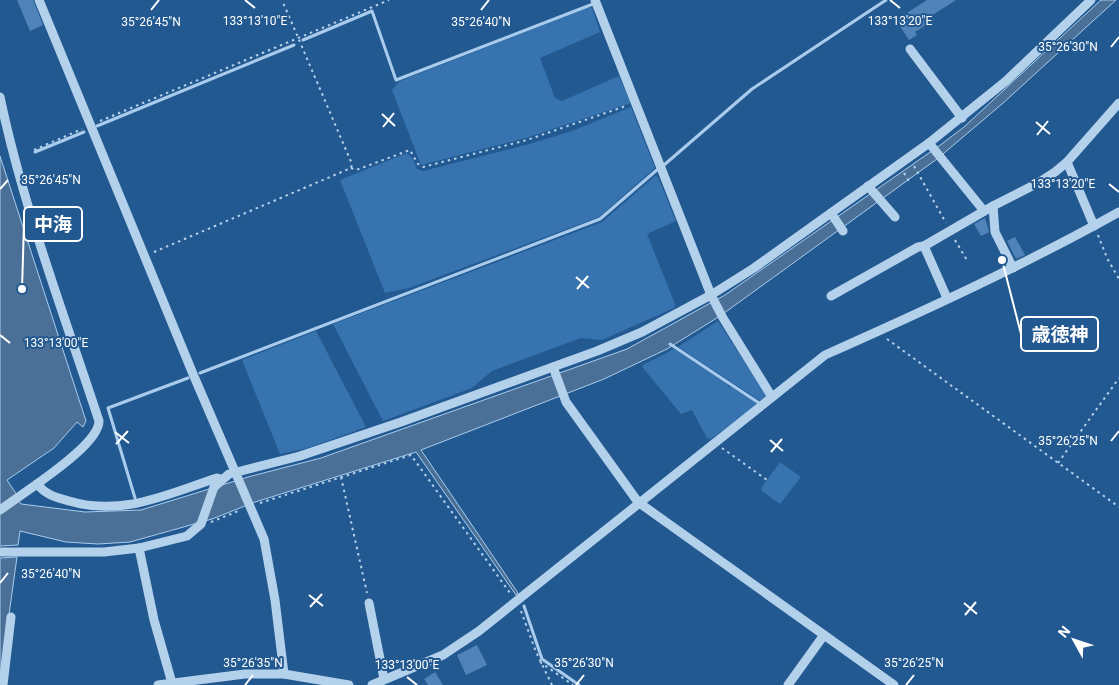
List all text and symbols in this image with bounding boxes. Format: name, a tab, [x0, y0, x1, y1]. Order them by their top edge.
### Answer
text: 133°13'10"E	[223, 14, 287, 28]
text: 133°13'20"E	[868, 14, 932, 28]
text: 35°26'45"N	[121, 15, 181, 29]
text: 35°26'40"N	[451, 15, 511, 29]
text: 35°26'30"N	[1038, 40, 1098, 54]
text: 35°26'45"N	[21, 173, 81, 187]
text: 133°13'20"E	[1031, 177, 1095, 191]
callout: 中海	[24, 207, 82, 241]
text: 中海	[34, 213, 72, 236]
callout: 歳徳神	[1021, 317, 1098, 351]
text: 歳徳神	[1031, 323, 1089, 346]
text: 133°13'00"E	[24, 336, 88, 350]
text: 35°26'25"N	[1038, 434, 1098, 448]
text: 35°26'40"N	[21, 567, 81, 581]
north arrow	[1049, 615, 1099, 665]
text: N	[1055, 623, 1073, 641]
text: 35°26'35"N	[223, 656, 283, 670]
text: 35°26'30"N	[554, 656, 614, 670]
text: 35°26'25"N	[884, 656, 944, 670]
text: 133°13'00"E	[375, 658, 439, 672]

